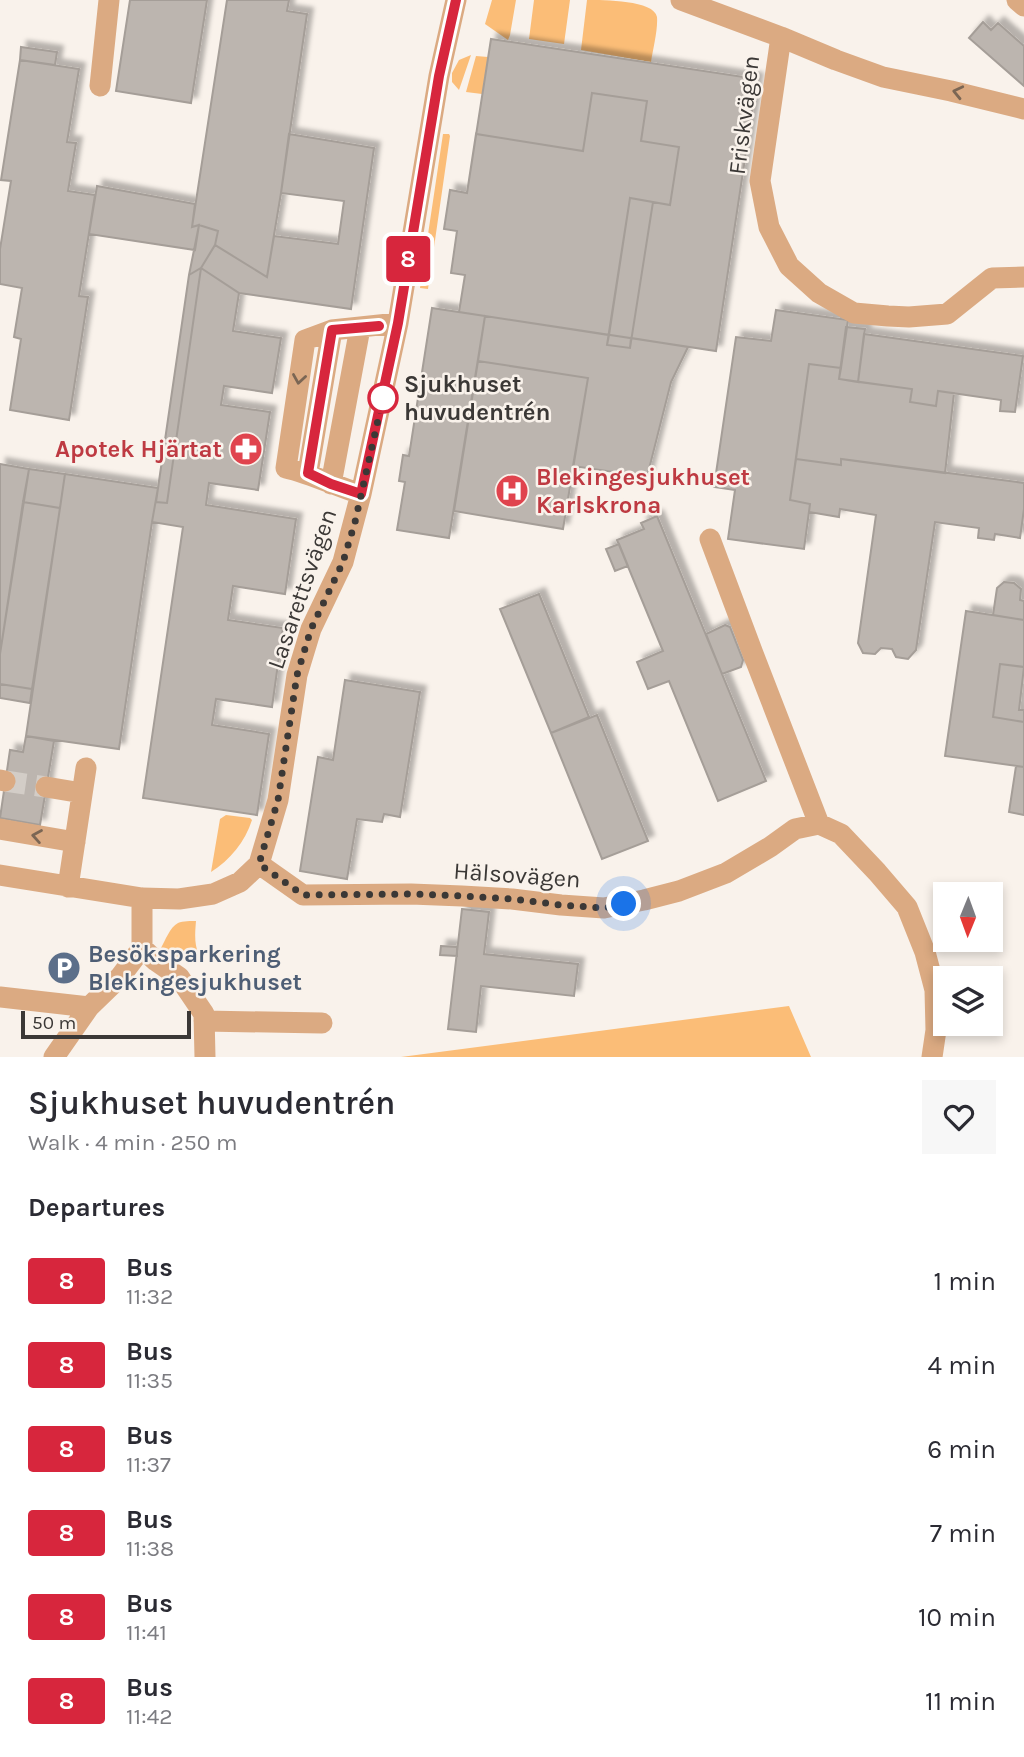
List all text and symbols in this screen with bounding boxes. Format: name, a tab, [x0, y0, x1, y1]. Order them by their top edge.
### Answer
street label: Friskvägen	[723, 54, 765, 176]
one-way arrow	[952, 86, 964, 101]
line badge: 8	[385, 236, 431, 282]
text: 8	[400, 245, 416, 273]
place label: Sjukhuset huvudentrén	[404, 370, 550, 426]
one-way arrow	[292, 373, 307, 385]
marker: Sjukhuset huvudentrén	[368, 383, 398, 413]
pharmacy icon: Apotek Hjärtat	[227, 430, 265, 468]
place label: Apotek Hjärtat	[55, 435, 222, 463]
place label: Blekingesjukhuset Karlskrona	[536, 463, 750, 519]
hospital icon: Blekingesjukhuset Karlskrona	[493, 472, 531, 510]
street label: Lasarettsvägen	[261, 505, 343, 673]
one-way arrow	[31, 829, 43, 844]
street label: Hälsovägen	[453, 857, 581, 893]
north arrow	[933, 882, 1003, 952]
map controls	[933, 882, 1003, 1036]
your location	[606, 886, 641, 921]
place label: Besöksparkering Blekingesjukhuset	[88, 940, 302, 996]
parking icon: Besöksparkering Blekingesjukhuset	[45, 949, 83, 987]
button: layers	[933, 966, 1003, 1036]
scale bar	[21, 1008, 191, 1040]
text: 50 m	[32, 1012, 76, 1034]
button: heart	[922, 1080, 996, 1154]
text: Sjukhuset huvudentrén	[28, 1084, 395, 1122]
text: Walk · 4 min · 250 m	[28, 1129, 237, 1156]
text: Departures	[28, 1192, 165, 1223]
text: Bus	[126, 1252, 173, 1283]
text: 1 min	[933, 1266, 996, 1297]
text: 8	[59, 1267, 74, 1295]
text: 11:32	[126, 1283, 173, 1310]
text: Bus	[126, 1336, 173, 1367]
text: 4 min	[928, 1350, 996, 1381]
text: 8	[59, 1351, 74, 1379]
text: 11:35	[126, 1367, 173, 1394]
text: Bus	[126, 1420, 173, 1451]
text: 6 min	[927, 1434, 996, 1465]
text: 8	[59, 1435, 74, 1463]
text: 11:37	[126, 1451, 171, 1478]
text: Bus	[126, 1504, 173, 1535]
text: 7 min	[930, 1518, 996, 1549]
text: 8	[59, 1519, 74, 1547]
text: 11:38	[126, 1535, 174, 1562]
text: Bus	[126, 1588, 173, 1619]
text: 10 min	[918, 1602, 996, 1633]
text: 8	[59, 1603, 74, 1631]
text: 11:41	[126, 1619, 167, 1646]
text: Bus	[126, 1672, 173, 1703]
text: 11 min	[925, 1686, 996, 1717]
text: 8	[59, 1687, 74, 1715]
text: 11:42	[126, 1703, 173, 1730]

